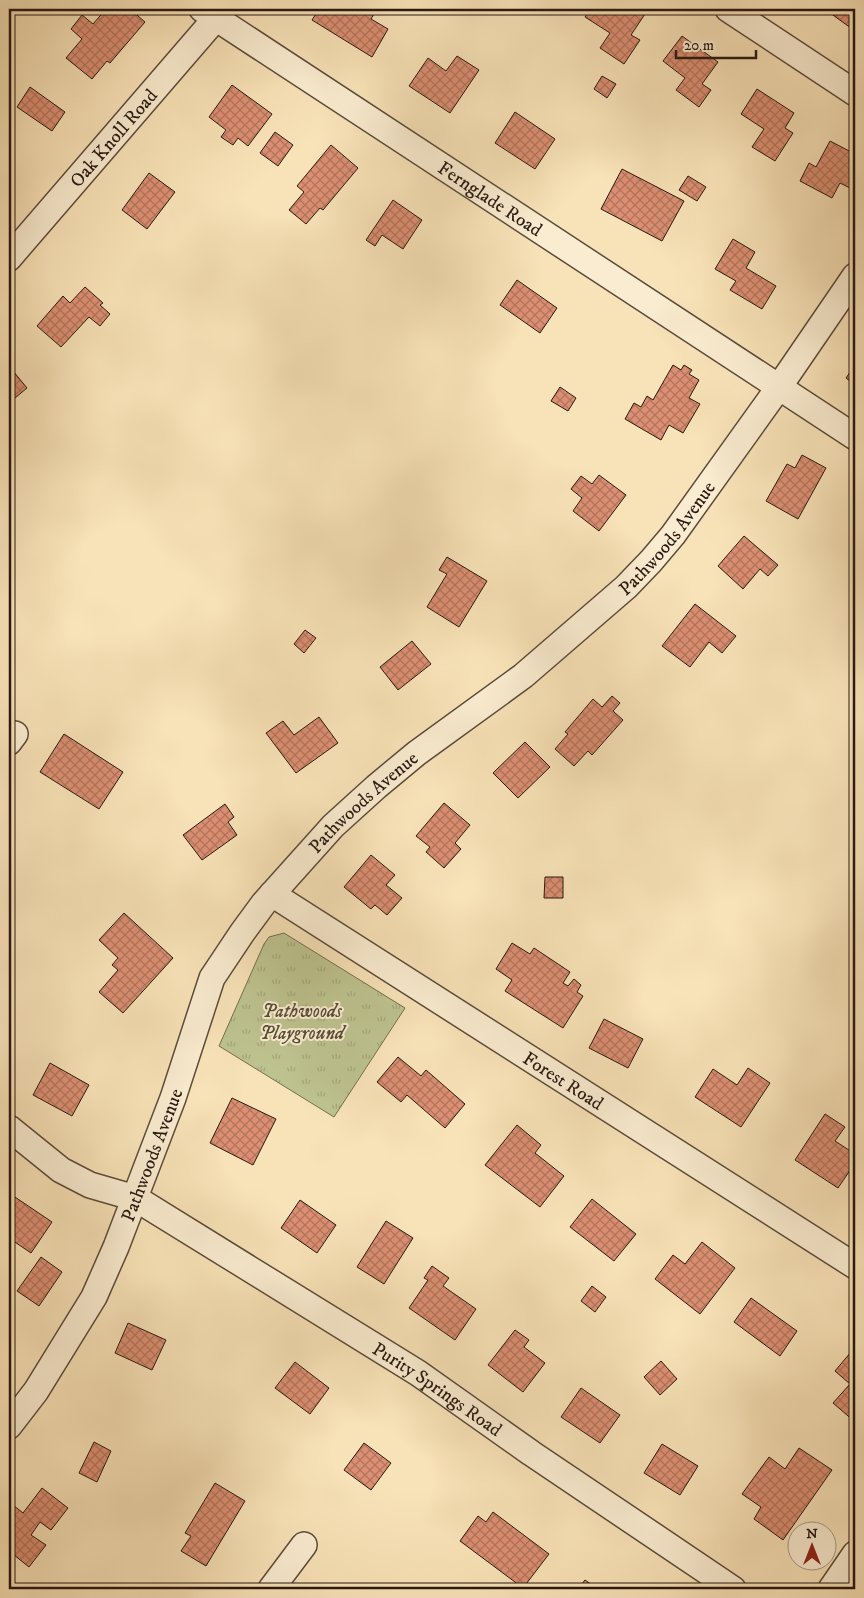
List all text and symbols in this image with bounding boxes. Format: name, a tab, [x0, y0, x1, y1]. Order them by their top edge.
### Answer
scale bar	[676, 28, 756, 60]
text: 20 m	[684, 36, 714, 55]
street label: Oak Knoll Road	[65, 84, 163, 192]
street label: Fernglade Road	[433, 157, 547, 242]
street label: Pathwoods Avenue	[615, 477, 721, 601]
street label: Pathwoods Avenue	[304, 747, 423, 858]
park label: Pathwoods Playground	[260, 1000, 347, 1045]
street label: Forest Road	[518, 1047, 608, 1116]
street label: Pathwoods Avenue	[117, 1086, 188, 1225]
street label: Purity Springs Road	[368, 1338, 506, 1442]
north arrow	[786, 1520, 836, 1570]
text: N	[806, 1525, 818, 1543]

